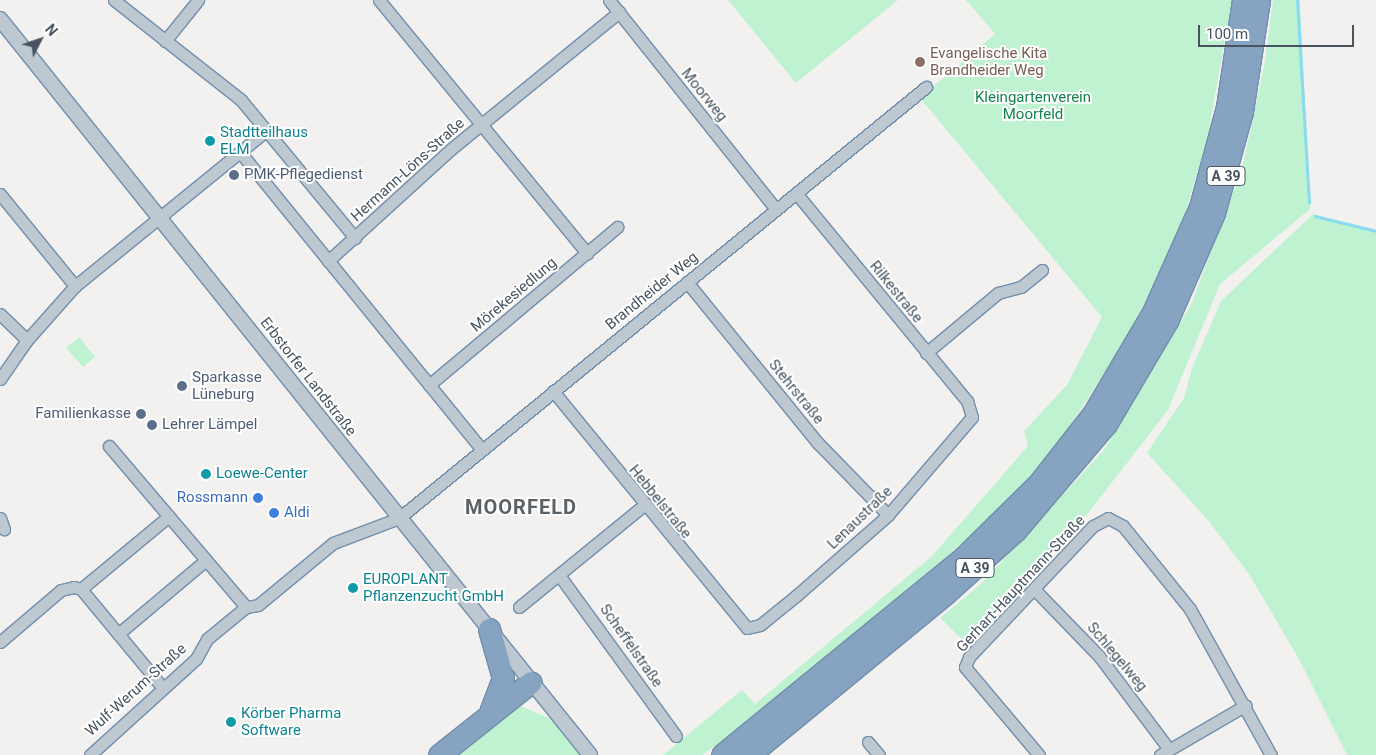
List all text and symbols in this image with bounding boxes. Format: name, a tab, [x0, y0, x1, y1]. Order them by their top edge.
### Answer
north arrow	[15, 15, 65, 65]
scale bar	[1201, 15, 1357, 47]
text: N	[42, 21, 61, 39]
text: 100 m	[1206, 25, 1248, 43]
place label: Evangelische Kita Brandheider Weg	[930, 44, 1047, 79]
marker: Evangelische Kita Brandheider Weg	[914, 56, 926, 68]
street label: Moorweg	[677, 65, 731, 125]
park label: Kleingartenverein Moorfeld	[975, 88, 1091, 123]
street label: Hermann-Löns-Straße	[348, 114, 468, 226]
place label: Stadtteilhaus ELM	[220, 123, 308, 158]
marker: Stadtteilhaus ELM	[204, 135, 216, 147]
road number: A 39	[1206, 165, 1246, 188]
place label: PMK-Pflegedienst	[244, 166, 363, 184]
marker: PMK-Pflegedienst	[228, 169, 240, 181]
street label: Brandheider Weg	[602, 248, 702, 334]
street label: Mörekesiedlung	[467, 254, 561, 336]
street label: Rilkestraße	[866, 257, 926, 327]
street label: Erbstorfer Landstraße	[256, 314, 360, 440]
street label: Stehrstraße	[765, 356, 827, 428]
place label: Sparkasse Lüneburg	[192, 368, 262, 403]
marker: Sparkasse Lüneburg	[176, 380, 188, 392]
place label: Familienkasse	[35, 405, 131, 423]
marker: Familienkasse	[135, 408, 147, 420]
place label: Lehrer Lämpel	[162, 416, 257, 434]
marker: Lehrer Lämpel	[146, 419, 158, 431]
street label: Hebbelstraße	[625, 462, 695, 542]
place label: Loewe-Center	[216, 465, 308, 483]
marker: Loewe-Center	[200, 468, 212, 480]
street label: Lenaustraße	[824, 483, 896, 553]
place label: Rossmann	[177, 489, 248, 507]
marker: Rossmann	[252, 492, 264, 504]
district label: MOORFELD	[464, 495, 578, 519]
place label: Aldi	[284, 504, 310, 522]
marker: Aldi	[268, 507, 280, 519]
street label: Gerhart-Hauptmann-Straße	[953, 512, 1089, 656]
road number: A 39	[955, 556, 995, 580]
place label: EUROPLANT Pflanzenzucht GmbH	[363, 570, 504, 605]
marker: EUROPLANT Pflanzenzucht GmbH	[347, 582, 359, 594]
street label: Scheffelstraße	[596, 601, 666, 691]
street label: Schlegelweg	[1083, 619, 1151, 695]
street label: Wulf-Werum-Straße	[82, 640, 190, 740]
place label: Körber Pharma Software	[241, 704, 341, 739]
marker: Körber Pharma Software	[225, 716, 237, 728]

